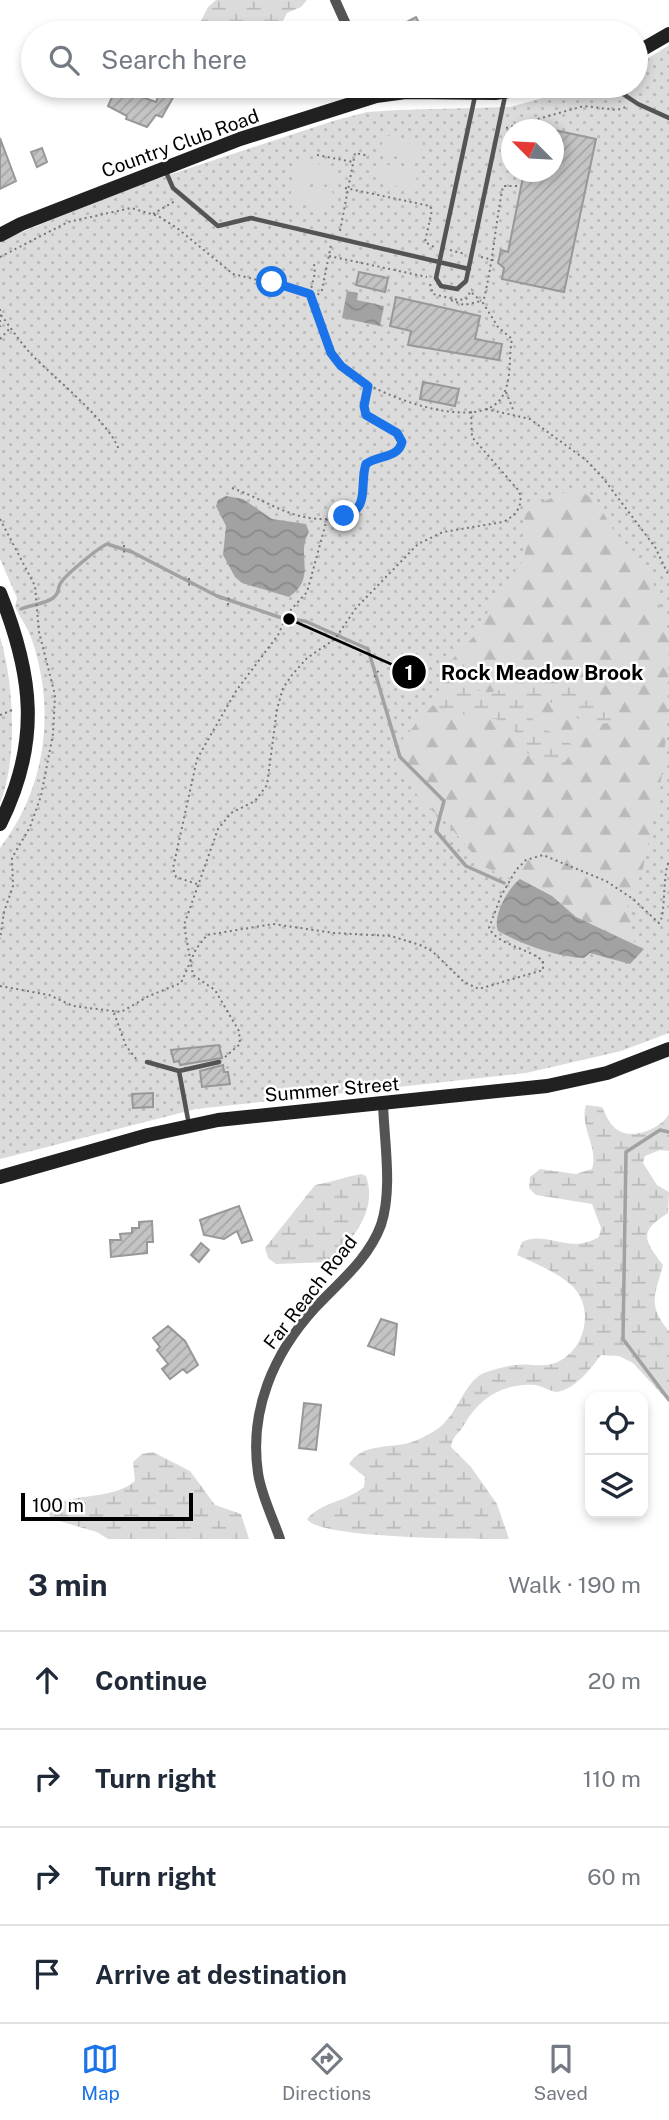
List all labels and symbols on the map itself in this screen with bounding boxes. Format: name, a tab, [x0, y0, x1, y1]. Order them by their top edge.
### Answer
street label: Country Club Road	[98, 104, 262, 182]
north arrow	[501, 119, 564, 182]
route start	[256, 266, 287, 297]
route end	[328, 500, 359, 531]
callout: Rock Meadow Brook	[391, 651, 657, 693]
text: 1	[405, 660, 414, 685]
text: Rock Meadow Brook	[441, 660, 643, 685]
street label: Summer Street	[264, 1072, 400, 1106]
street label: Far Reach Road	[259, 1231, 361, 1353]
scale bar	[21, 1490, 192, 1522]

